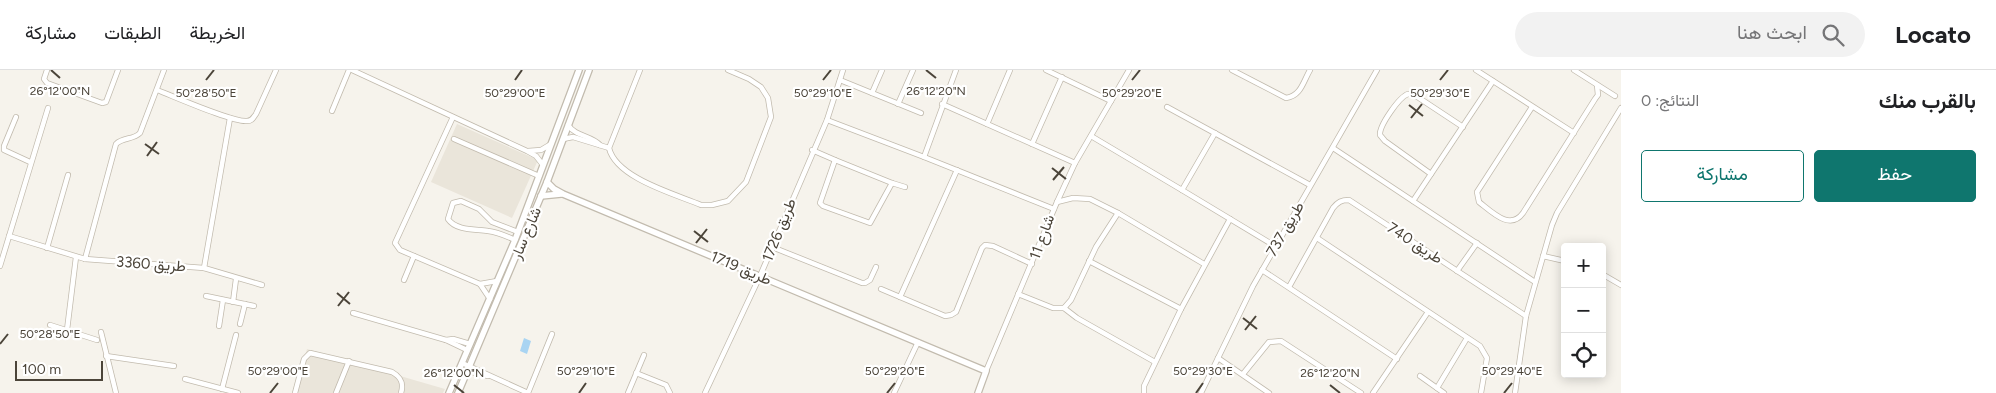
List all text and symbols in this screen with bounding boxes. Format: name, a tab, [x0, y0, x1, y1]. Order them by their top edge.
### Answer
search box	[1515, 12, 1865, 57]
text: Locato	[1895, 20, 1971, 49]
text: ابحث هنا	[1737, 21, 1807, 44]
icon: search	[1819, 21, 1847, 49]
text: مشاركة	[25, 22, 76, 44]
text: الطبقات	[104, 22, 161, 44]
text: الخريطة	[189, 22, 245, 44]
text: 26°12'00"N	[30, 84, 90, 98]
text: 26°12'20"N	[906, 84, 966, 98]
text: 50°28'50"E	[175, 86, 237, 100]
text: 50°29'00"E	[484, 86, 546, 100]
text: 50°29'10"E	[794, 86, 852, 100]
text: 50°29'20"E	[1102, 86, 1162, 100]
text: 50°29'30"E	[1410, 86, 1470, 100]
text: بالقرب منك	[1879, 88, 1976, 113]
text: النتائج: 0	[1641, 91, 1699, 110]
button: مشاركة	[1641, 150, 1804, 202]
button: حفظ	[1814, 150, 1976, 202]
street label: طريق 1726	[758, 196, 801, 265]
street label: طريق 737	[1262, 198, 1309, 260]
street label: شارع سار	[507, 204, 547, 263]
street label: شارع 11	[1026, 212, 1060, 262]
street label: طريق 740	[1383, 218, 1446, 269]
map controls	[1561, 243, 1606, 378]
button: +	[1561, 243, 1606, 288]
street label: طريق 1719	[707, 247, 774, 290]
street label: طريق 3360	[115, 253, 187, 276]
button: −	[1561, 288, 1606, 333]
text: 50°28'50"E	[19, 327, 81, 341]
button: locate	[1561, 333, 1606, 378]
scale bar	[15, 358, 102, 381]
text: 100 m	[22, 361, 61, 378]
text: 50°29'00"E	[247, 364, 309, 378]
text: 50°29'10"E	[557, 364, 615, 378]
text: 50°29'20"E	[865, 364, 925, 378]
text: 50°29'30"E	[1173, 364, 1233, 378]
text: 50°29'40"E	[1481, 364, 1543, 378]
text: 26°12'00"N	[424, 366, 484, 380]
text: 26°12'20"N	[1300, 366, 1360, 380]

